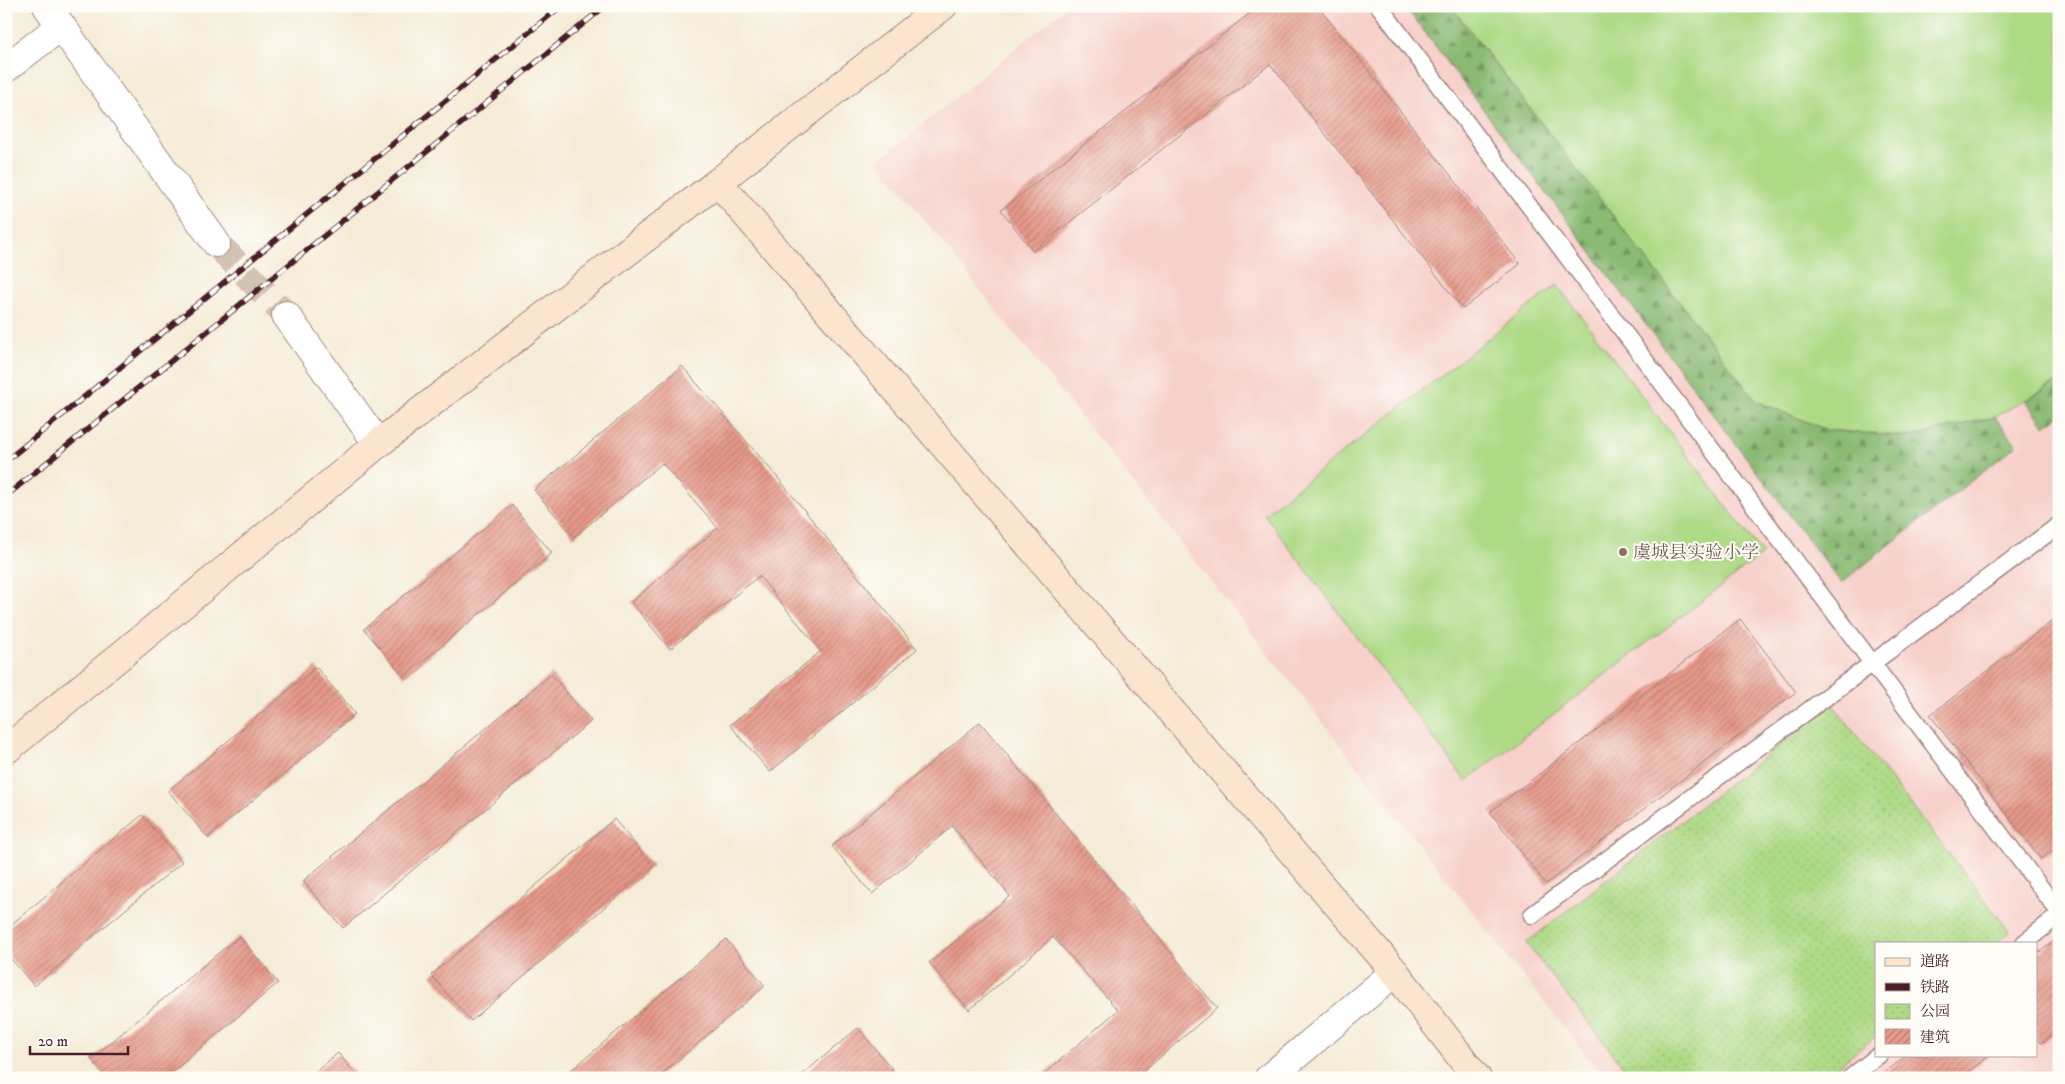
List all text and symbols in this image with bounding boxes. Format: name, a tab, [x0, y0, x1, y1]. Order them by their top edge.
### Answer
place label: 虞城县实验小学	[1633, 542, 1759, 564]
marker: 虞城县实验小学	[1617, 546, 1629, 558]
legend	[1875, 942, 2038, 1056]
text: 道路	[1920, 952, 1950, 971]
text: 铁路	[1920, 978, 1950, 997]
text: 公园	[1920, 1002, 1950, 1021]
scale bar	[30, 1024, 128, 1056]
text: 建筑	[1920, 1028, 1950, 1047]
text: 20 m	[38, 1032, 68, 1051]

